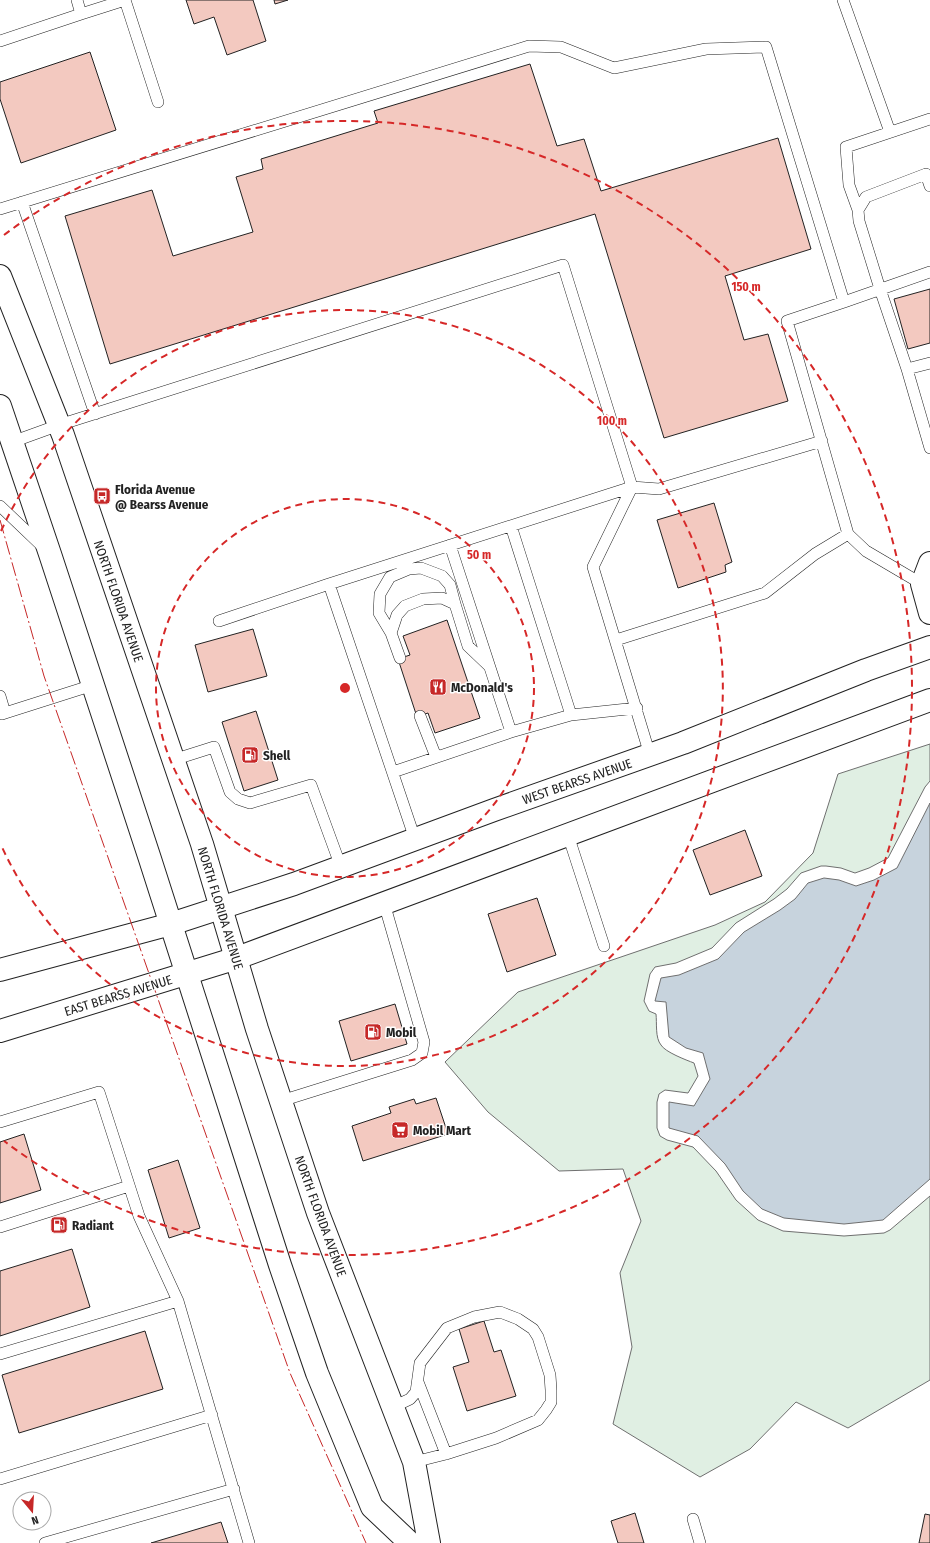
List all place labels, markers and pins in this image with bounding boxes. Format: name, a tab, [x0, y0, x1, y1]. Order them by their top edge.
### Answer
place label: Florida Avenue @ Bearss Avenue	[115, 482, 209, 512]
bus stop icon: Florida Avenue @ Bearss Avenue	[92, 486, 112, 506]
restaurant icon: McDonald's	[428, 677, 448, 697]
place label: McDonald's	[451, 680, 513, 695]
centre of rings	[338, 681, 352, 695]
fuel station icon: Shell	[240, 745, 260, 765]
place label: Shell	[263, 748, 291, 763]
fuel station icon: Mobil	[363, 1022, 383, 1042]
place label: Mobil	[386, 1025, 417, 1040]
supermarket icon: Mobil Mart	[390, 1120, 410, 1140]
place label: Mobil Mart	[413, 1123, 472, 1138]
fuel station icon: Radiant	[49, 1215, 69, 1235]
place label: Radiant	[72, 1218, 114, 1233]

